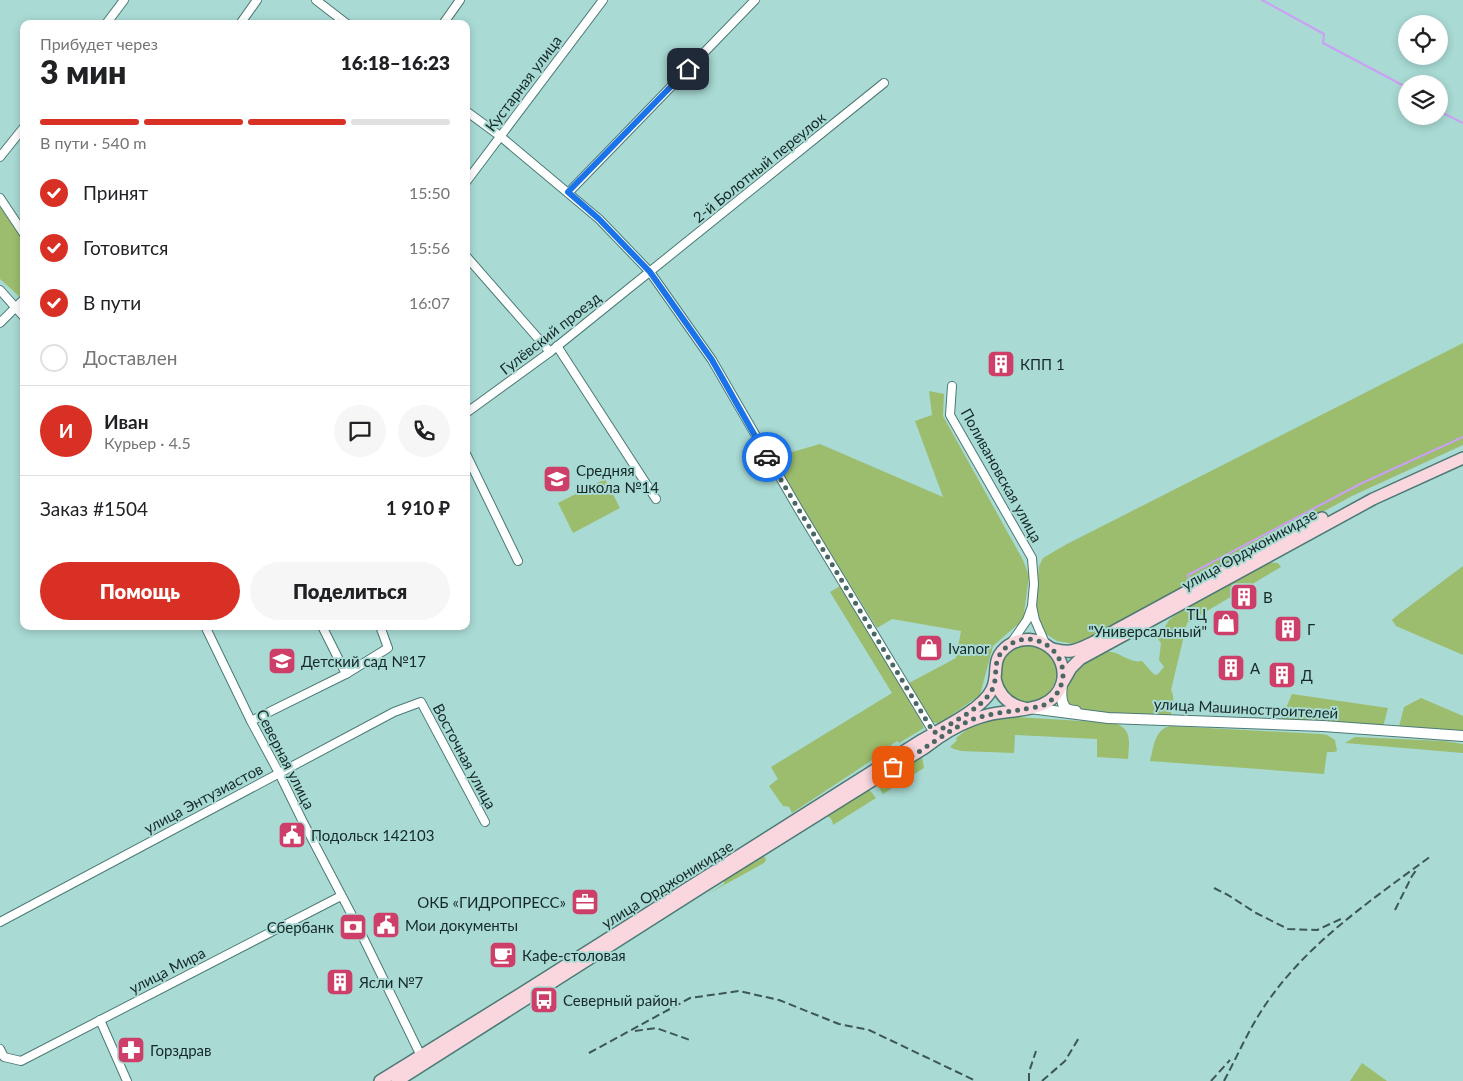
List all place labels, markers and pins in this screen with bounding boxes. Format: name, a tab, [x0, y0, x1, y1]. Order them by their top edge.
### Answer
pin	[667, 48, 709, 90]
building icon: КПП 1	[986, 349, 1016, 379]
place label: КПП 1	[1020, 355, 1065, 373]
place label: Средняя школа №14	[576, 461, 659, 496]
school or university icon: Средняя школа №14	[542, 464, 572, 494]
building icon: В	[1229, 582, 1259, 612]
place label: В	[1263, 588, 1273, 606]
place label: ТЦ "Универсальный"	[1088, 605, 1207, 640]
shop icon: ТЦ "Универсальный"	[1211, 608, 1241, 638]
building icon: Г	[1273, 614, 1303, 644]
place label: Г	[1307, 620, 1315, 638]
shop icon: Ivanor	[914, 633, 944, 663]
place label: Ivanor	[948, 639, 990, 657]
school or university icon: Детский сад №17	[267, 646, 297, 676]
place label: Детский сад №17	[301, 652, 426, 670]
building icon: А	[1216, 653, 1246, 683]
place label: А	[1250, 659, 1261, 677]
building icon: Д	[1267, 660, 1297, 690]
place label: Д	[1301, 666, 1313, 684]
pin	[872, 746, 914, 788]
public building icon: Подольск 142103	[277, 820, 307, 850]
place label: Подольск 142103	[311, 826, 434, 844]
office icon: ОКБ «ГИДРОПРЕСС»	[570, 887, 600, 917]
place label: ОКБ «ГИДРОПРЕСС»	[417, 893, 566, 911]
public building icon: Мои документы	[371, 910, 401, 940]
bank icon: Сбербанк	[338, 912, 368, 942]
place label: Мои документы	[405, 916, 518, 934]
place label: Сбербанк	[267, 918, 334, 936]
cafe icon: Кафе-столовая	[488, 940, 518, 970]
place label: Кафе-столовая	[522, 946, 626, 964]
building icon: Ясли №7	[325, 967, 355, 997]
place label: Ясли №7	[358, 973, 424, 991]
bus stop icon: Северный район	[529, 985, 559, 1015]
place label: Северный район	[563, 991, 678, 1009]
pharmacy icon: Горздрав	[116, 1035, 146, 1065]
place label: Горздрав	[150, 1041, 212, 1059]

